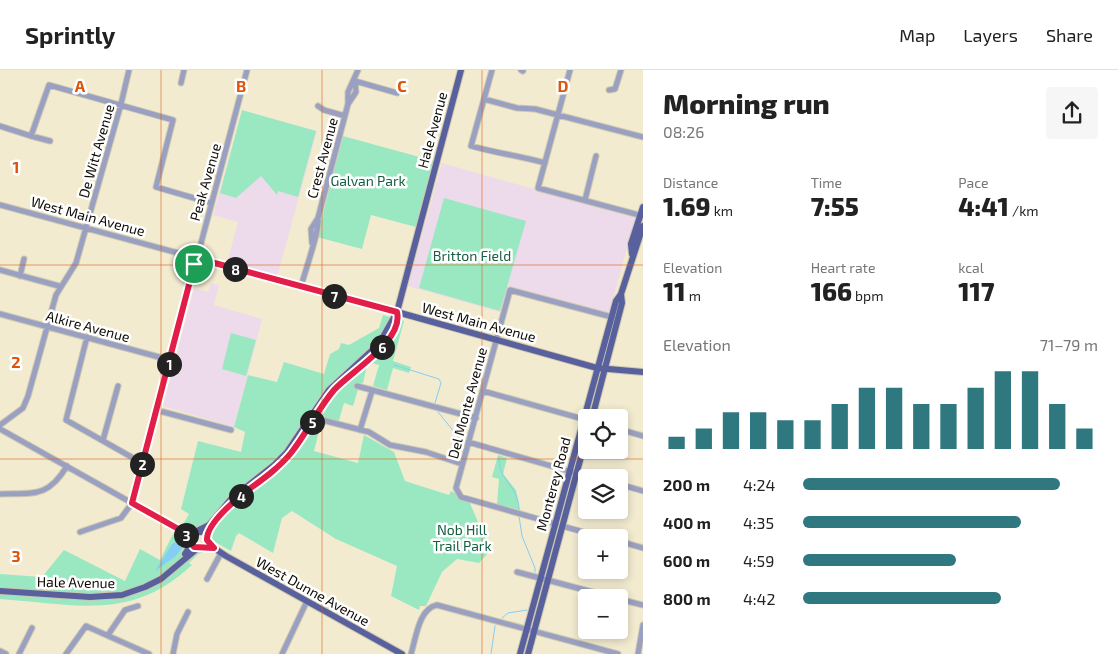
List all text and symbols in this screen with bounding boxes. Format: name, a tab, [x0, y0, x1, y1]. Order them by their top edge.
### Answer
text: Sprintly	[25, 20, 115, 49]
text: Map	[899, 24, 935, 46]
text: Layers	[963, 24, 1018, 46]
text: Share	[1046, 24, 1093, 46]
text: A	[75, 76, 86, 95]
text: B	[236, 76, 246, 95]
text: C	[397, 76, 407, 95]
text: D	[558, 76, 569, 95]
text: Morning run	[663, 86, 830, 120]
button: share	[1046, 87, 1098, 139]
street label: Hale Avenue	[414, 90, 450, 170]
street label: De Witt Avenue	[74, 102, 118, 200]
street label: Crest Avenue	[303, 116, 341, 200]
text: 08:26	[663, 122, 704, 141]
street label: Peak Avenue	[186, 141, 224, 223]
text: 1	[13, 157, 19, 176]
park label: Galvan Park	[330, 172, 406, 189]
text: Distance	[663, 174, 718, 191]
text: Time	[811, 174, 842, 191]
text: Pace	[958, 174, 988, 191]
text: 1.69	[663, 191, 711, 221]
text: 7:55	[811, 191, 859, 221]
text: 4:41	[958, 191, 1009, 221]
street label: West Main Avenue	[29, 193, 147, 239]
text: km	[711, 202, 733, 219]
text: /km	[1009, 202, 1039, 219]
pin	[173, 243, 215, 285]
park label: Britton Field	[433, 247, 511, 264]
icon: arrive	[180, 250, 208, 278]
pin: 8	[222, 256, 248, 282]
text: Elevation	[663, 259, 722, 276]
text: Heart rate	[811, 259, 875, 276]
text: kcal	[958, 259, 984, 276]
text: 8	[231, 261, 240, 278]
text: 11	[663, 276, 686, 306]
text: 166	[811, 276, 852, 306]
text: 117	[958, 276, 994, 306]
pin: 7	[322, 284, 346, 308]
text: m	[686, 287, 701, 304]
text: bpm	[852, 287, 883, 304]
text: 7	[331, 288, 338, 305]
street label: West Main Avenue	[420, 299, 538, 345]
street label: Alkire Avenue	[44, 307, 132, 345]
pin: 6	[370, 334, 394, 360]
text: Elevation	[663, 335, 731, 354]
text: 71–79 m	[1040, 335, 1098, 354]
text: 6	[378, 339, 387, 356]
street label: Del Monte Avenue	[444, 345, 490, 461]
text: 2	[11, 352, 21, 371]
pin: 1	[156, 352, 182, 376]
text: 1	[166, 356, 173, 373]
map controls	[578, 409, 628, 639]
button: locate	[578, 409, 628, 459]
pin: 5	[300, 410, 324, 434]
text: 5	[309, 414, 316, 431]
street label: Monterey Road	[532, 435, 574, 533]
pin: 2	[130, 452, 154, 476]
text: 2	[138, 456, 147, 473]
button: layers	[578, 469, 628, 519]
text: 200 m	[663, 475, 710, 494]
text: 4:24	[743, 475, 775, 494]
pin: 4	[228, 484, 254, 508]
text: 4	[237, 488, 246, 505]
text: 400 m	[663, 513, 711, 532]
text: 4:35	[743, 513, 774, 532]
park label: Nob Hill Trail Park	[432, 521, 492, 554]
pin: 3	[174, 522, 198, 548]
text: 3	[183, 527, 190, 544]
button: +	[578, 529, 628, 579]
text: 3	[11, 546, 21, 565]
text: 600 m	[663, 551, 710, 570]
text: 4:59	[743, 551, 774, 570]
street label: West Dunne Avenue	[253, 553, 373, 629]
street label: Hale Avenue	[37, 573, 115, 591]
button: −	[578, 589, 628, 639]
text: 800 m	[663, 589, 711, 608]
text: 4:42	[743, 589, 775, 608]

